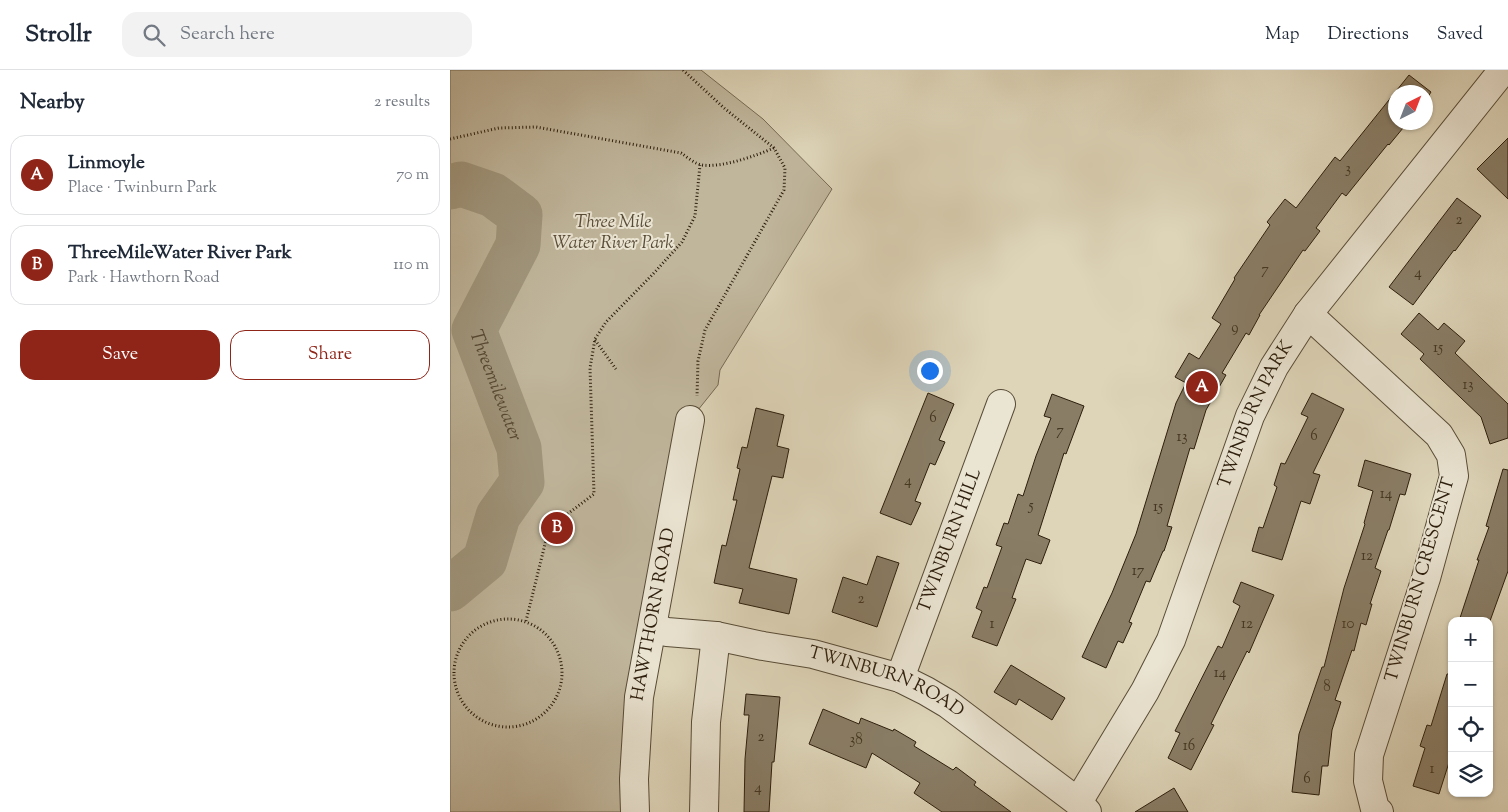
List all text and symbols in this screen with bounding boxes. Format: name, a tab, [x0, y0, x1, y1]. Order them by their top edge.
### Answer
search box	[122, 12, 472, 57]
text: Strollr	[25, 18, 92, 52]
icon: search	[140, 21, 168, 49]
text: Search here	[180, 21, 275, 48]
text: Map	[1265, 22, 1300, 48]
text: Directions	[1328, 22, 1409, 48]
text: Saved	[1437, 22, 1483, 48]
north arrow	[1388, 85, 1433, 130]
text: Nearby	[20, 88, 85, 118]
text: 2 results	[374, 91, 430, 114]
text: Linmoyle	[68, 150, 145, 177]
house number: 3	[1345, 159, 1351, 180]
text: A	[31, 164, 44, 187]
text: 70 m	[396, 164, 429, 187]
text: Place · Twinburn Park	[68, 177, 217, 200]
park label: Three Mile Water River Park	[553, 210, 673, 257]
house number: 2	[1455, 210, 1463, 231]
text: ThreeMileWater River Park	[68, 240, 292, 267]
text: B	[32, 254, 42, 277]
text: 110 m	[393, 254, 429, 277]
house number: 7	[1261, 260, 1269, 281]
house number: 4	[1414, 263, 1422, 284]
text: Park · Hawthorn Road	[68, 267, 220, 290]
house number: 9	[1231, 318, 1239, 339]
water label: Threemilewater	[462, 326, 529, 445]
button: Save	[20, 330, 220, 380]
button: Share	[230, 330, 430, 380]
street label: TWINBURN PARK	[1212, 336, 1300, 492]
house number: 15	[1433, 338, 1443, 359]
your location	[917, 358, 943, 384]
pin: A	[1186, 368, 1218, 406]
house number: 13	[1462, 375, 1474, 396]
house number: 6	[929, 408, 937, 429]
house number: 7	[1056, 421, 1064, 442]
house number: 6	[1310, 426, 1318, 447]
house number: 13	[1176, 427, 1188, 448]
street label: TWINBURN HILL	[912, 465, 989, 617]
house number: 4	[904, 471, 912, 492]
street label: TWINBURN CRESCENT	[1379, 474, 1463, 685]
house number: 14	[1380, 484, 1393, 505]
house number: 5	[1027, 496, 1034, 517]
house number: 15	[1153, 497, 1163, 518]
pin: B	[541, 509, 573, 547]
street label: HAWTHORN ROAD	[625, 526, 683, 703]
house number: 12	[1361, 546, 1373, 567]
house number: 17	[1132, 561, 1145, 582]
house number: 2	[857, 589, 865, 610]
house number: 1	[989, 614, 995, 635]
house number: 12	[1241, 614, 1253, 635]
house number: 10	[1342, 614, 1355, 635]
map controls	[1448, 617, 1493, 797]
button: +	[1448, 617, 1493, 662]
street label: TWINBURN ROAD	[805, 640, 969, 724]
button: −	[1448, 662, 1493, 707]
house number: 14	[1214, 663, 1227, 684]
house number: 8	[1323, 677, 1331, 698]
button: locate	[1448, 707, 1493, 752]
house number: 2	[757, 727, 765, 748]
house number: 38	[849, 730, 863, 751]
house number: 16	[1183, 736, 1195, 757]
button: layers	[1448, 752, 1493, 797]
house number: 1	[1429, 759, 1435, 780]
house number: 6	[1303, 769, 1311, 790]
house number: 4	[754, 778, 762, 799]

